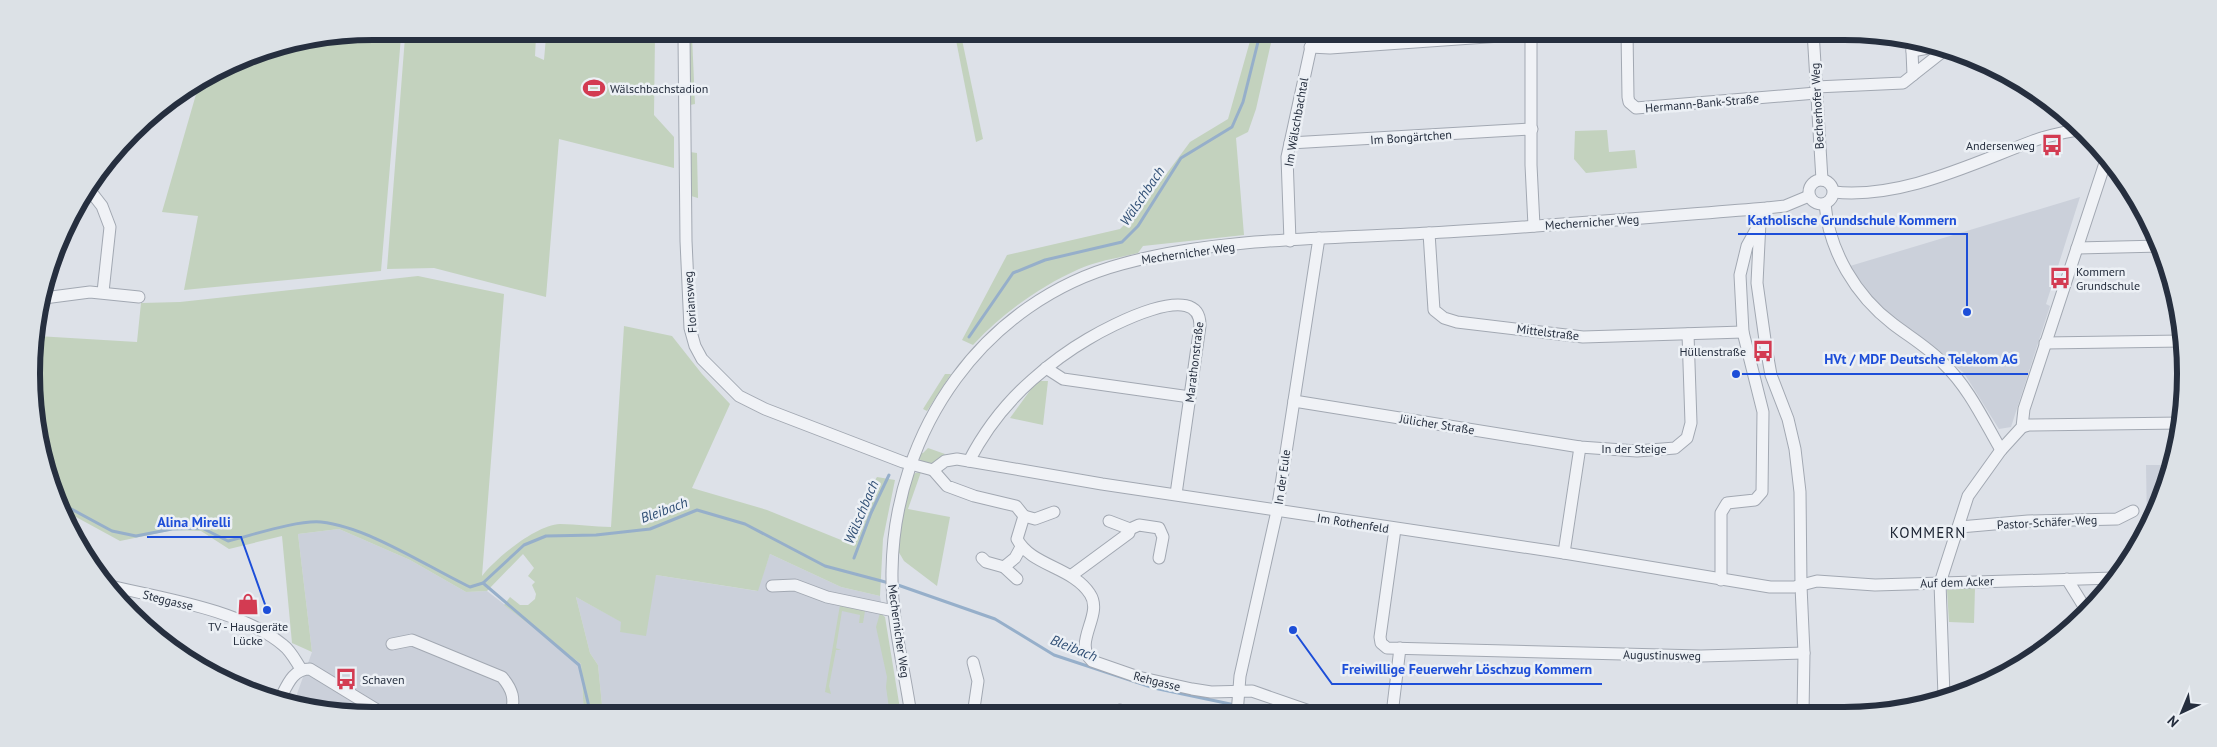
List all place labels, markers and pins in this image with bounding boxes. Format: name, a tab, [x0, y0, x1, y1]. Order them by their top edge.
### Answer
sports icon: Wälschbachstadion	[581, 75, 607, 101]
place label: Wälschbachstadion	[610, 81, 708, 96]
bus stop icon: Andersenweg	[2039, 132, 2065, 158]
place label: Andersenweg	[1966, 138, 2035, 153]
callout: Katholische Grundschule Kommern	[1738, 205, 1967, 234]
place label: Kommern Grundschule	[2076, 264, 2140, 293]
bus stop icon: Kommern Grundschule	[2047, 265, 2073, 291]
bus stop icon: Hüllenstraße	[1750, 338, 1776, 364]
place label: Hüllenstraße	[1679, 344, 1746, 359]
callout: HVt / MDF Deutsche Telekom AG	[1814, 345, 2028, 374]
callout: Alina Mirelli	[147, 508, 241, 537]
shop icon: TV - Hausgeräte Lücke	[235, 591, 261, 617]
place label: TV - Hausgeräte Lücke	[208, 619, 288, 648]
callout: Freiwillige Feuerwehr Löschzug Kommern	[1332, 655, 1602, 684]
bus stop icon: Schaven	[333, 666, 359, 692]
place label: Schaven	[362, 672, 405, 687]

